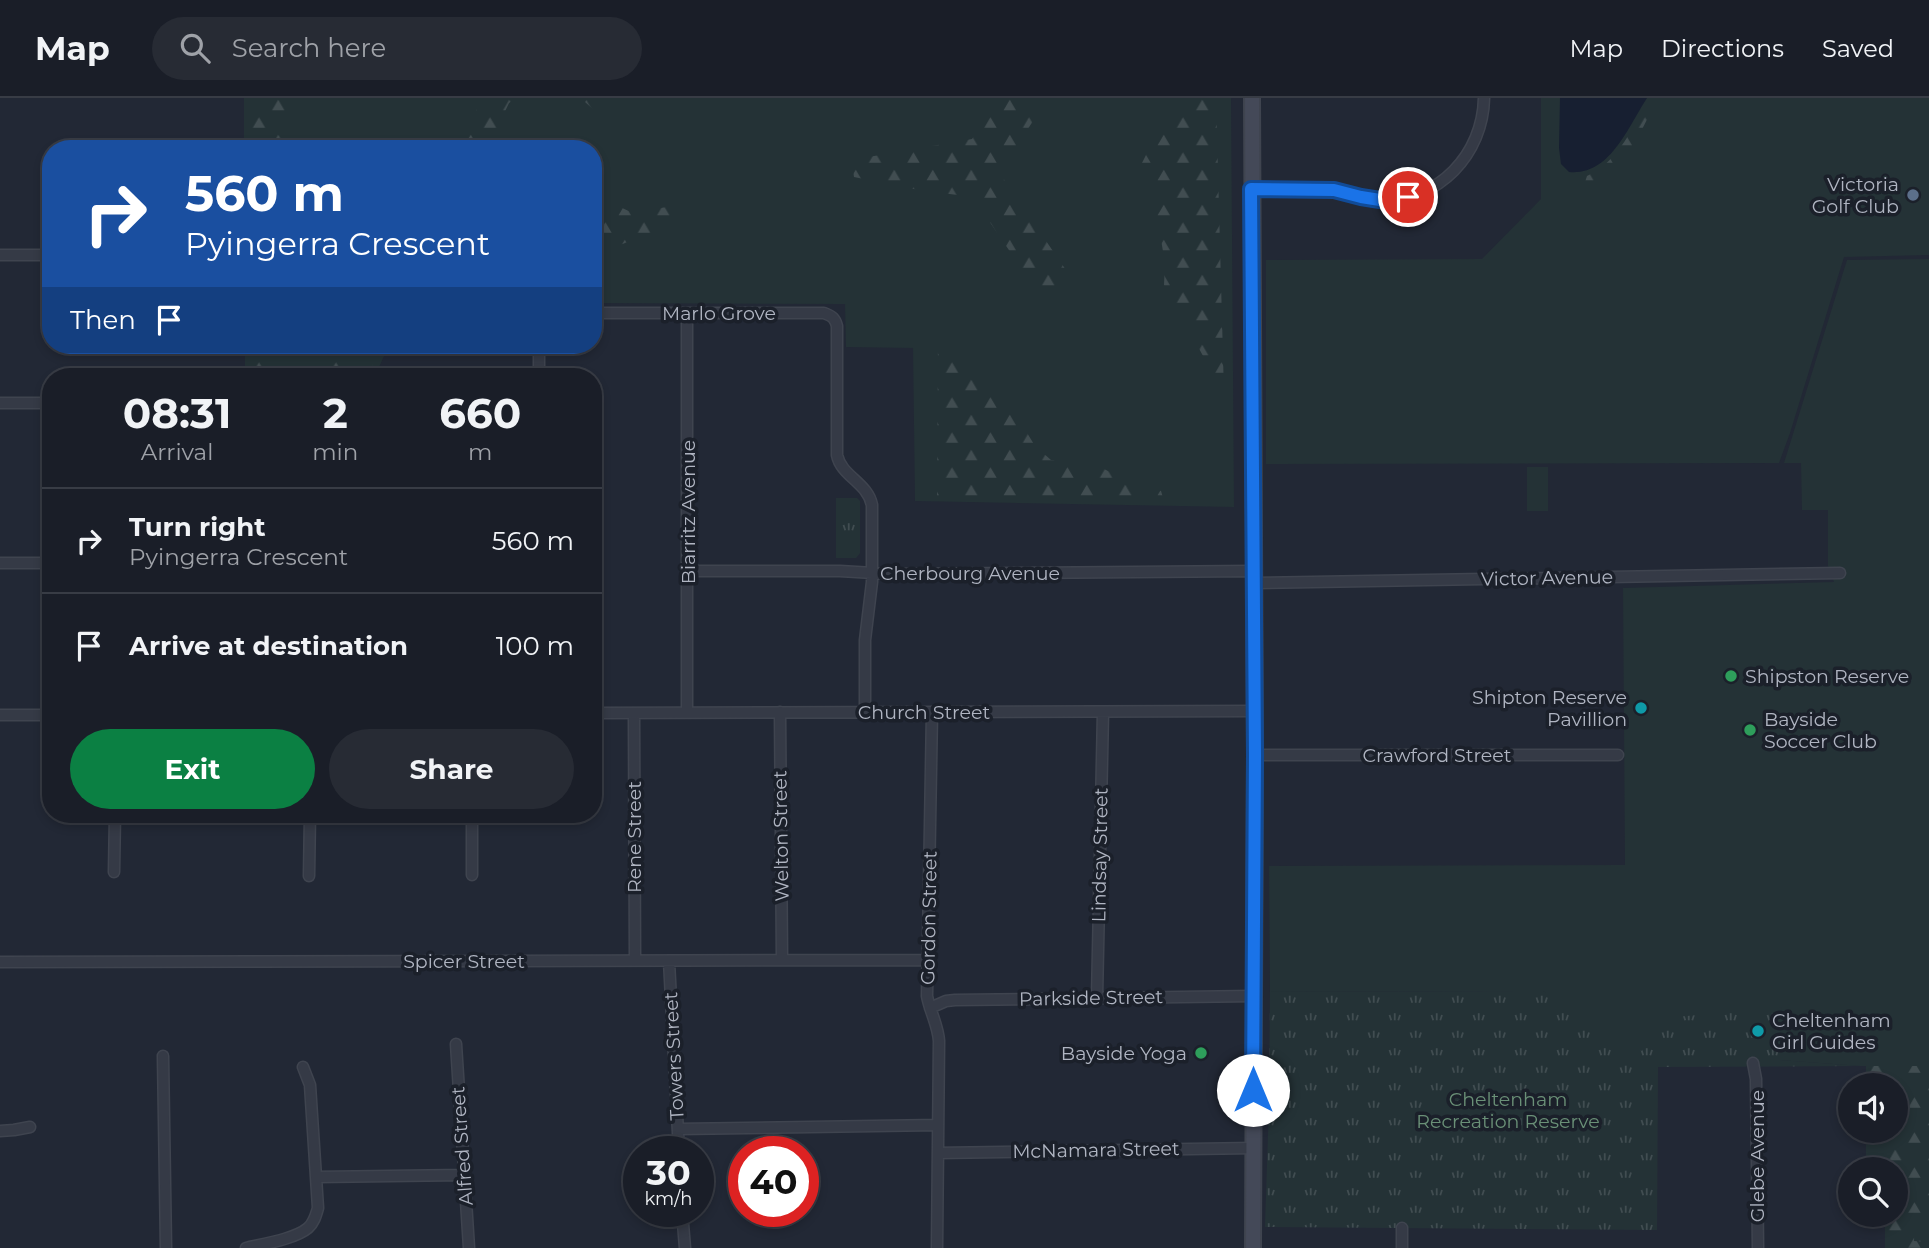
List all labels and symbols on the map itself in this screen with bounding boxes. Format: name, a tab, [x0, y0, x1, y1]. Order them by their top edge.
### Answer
pin	[1378, 167, 1438, 227]
place label: Victoria Golf Club	[1812, 173, 1899, 218]
marker: Victoria Golf Club	[1905, 187, 1921, 203]
street label: Marlo Grove	[662, 302, 776, 325]
street label: Biarritz Avenue	[677, 440, 700, 584]
street label: Cherbourg Avenue	[880, 562, 1060, 585]
street label: Victor Avenue	[1481, 565, 1613, 591]
place label: Shipston Reserve	[1745, 665, 1909, 688]
marker: Shipston Reserve	[1723, 668, 1739, 684]
place label: Shipton Reserve Pavillion	[1472, 686, 1627, 731]
marker: Shipton Reserve Pavillion	[1633, 700, 1649, 716]
street label: Church Street	[858, 701, 990, 724]
place label: Bayside Soccer Club	[1764, 708, 1877, 753]
marker: Bayside Soccer Club	[1742, 722, 1758, 738]
street label: Crawford Street	[1363, 744, 1512, 767]
street label: Welton Street	[768, 770, 794, 902]
street label: Rene Street	[623, 781, 646, 893]
street label: Lindsay Street	[1087, 787, 1113, 923]
street label: Gordon Street	[916, 851, 942, 985]
street label: Spicer Street	[403, 950, 525, 973]
street label: Parkside Street	[1019, 985, 1164, 1011]
street label: Towers Street	[659, 991, 689, 1121]
place label: Cheltenham Girl Guides	[1772, 1009, 1891, 1054]
marker: Cheltenham Girl Guides	[1750, 1023, 1766, 1039]
place label: Bayside Yoga	[1061, 1042, 1187, 1065]
marker: Bayside Yoga	[1193, 1045, 1209, 1061]
position arrow	[1216, 1053, 1290, 1127]
street label: Alfred Street	[446, 1085, 478, 1206]
park label: Cheltenham Recreation Reserve	[1416, 1088, 1600, 1133]
street label: Glebe Avenue	[1746, 1090, 1769, 1222]
speed limit sign: 40	[728, 1136, 819, 1227]
street label: McNamara Street	[1012, 1137, 1180, 1163]

